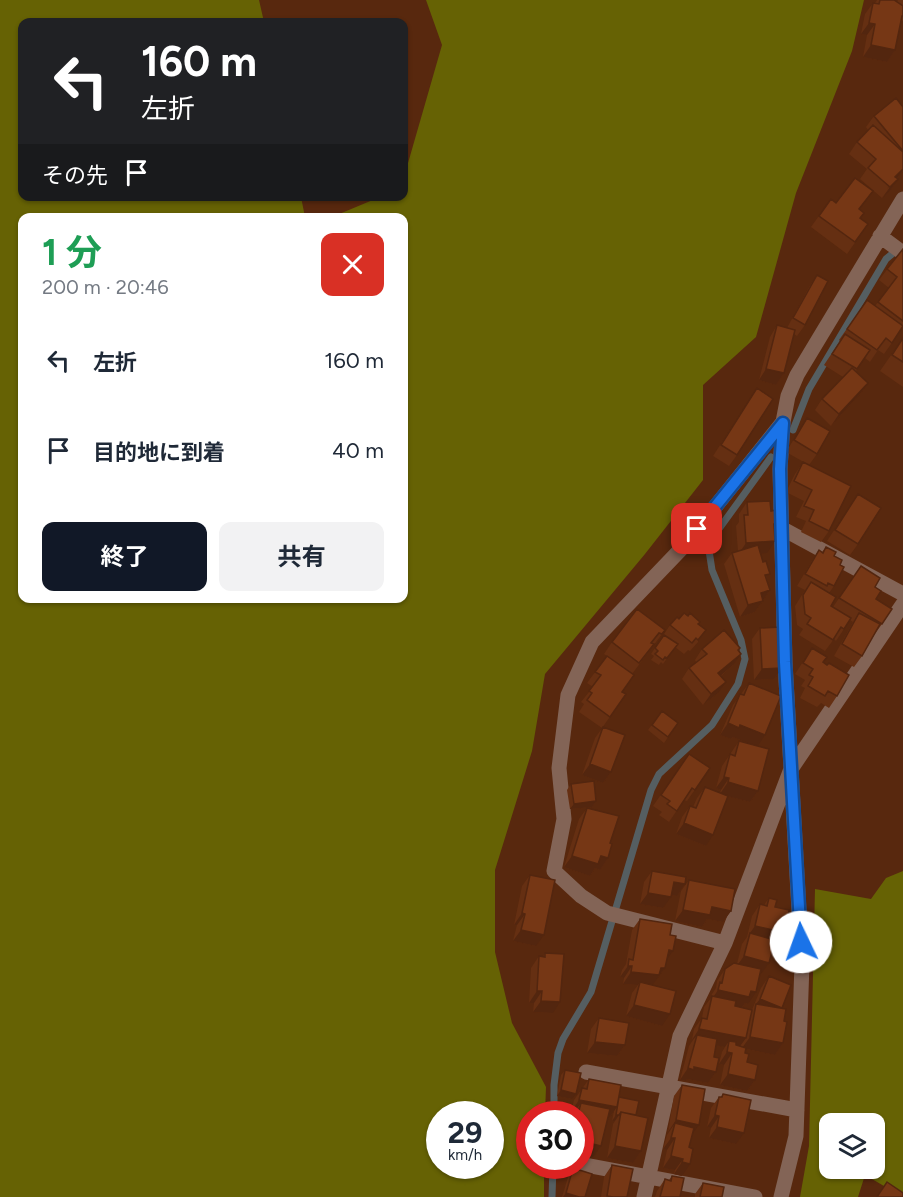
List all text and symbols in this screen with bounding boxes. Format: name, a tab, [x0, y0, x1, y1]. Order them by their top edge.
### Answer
text: 160 m	[141, 36, 257, 87]
icon: left	[42, 42, 120, 120]
text: 左折	[141, 92, 195, 125]
icon: arrive	[120, 156, 153, 189]
text: その先	[42, 162, 108, 189]
text: 1 分	[42, 231, 102, 274]
button: close	[321, 233, 384, 296]
text: 200 m · 20:46	[42, 275, 169, 299]
icon: left	[42, 344, 75, 377]
text: 160 m	[324, 347, 384, 374]
text: 左折	[93, 349, 137, 376]
icon: arrive	[42, 434, 75, 467]
text: 40 m	[332, 437, 384, 464]
text: 目的地に到着	[93, 439, 225, 466]
pin	[671, 503, 722, 554]
icon: arrive	[680, 512, 713, 545]
button: 終了	[42, 522, 207, 591]
button: 共有	[219, 522, 384, 591]
position arrow	[769, 910, 833, 974]
speed limit sign: 30	[516, 1101, 594, 1179]
map controls	[819, 1113, 885, 1179]
button: layers	[819, 1113, 885, 1179]
text: 29	[448, 1114, 482, 1151]
text: km/h	[448, 1146, 482, 1164]

